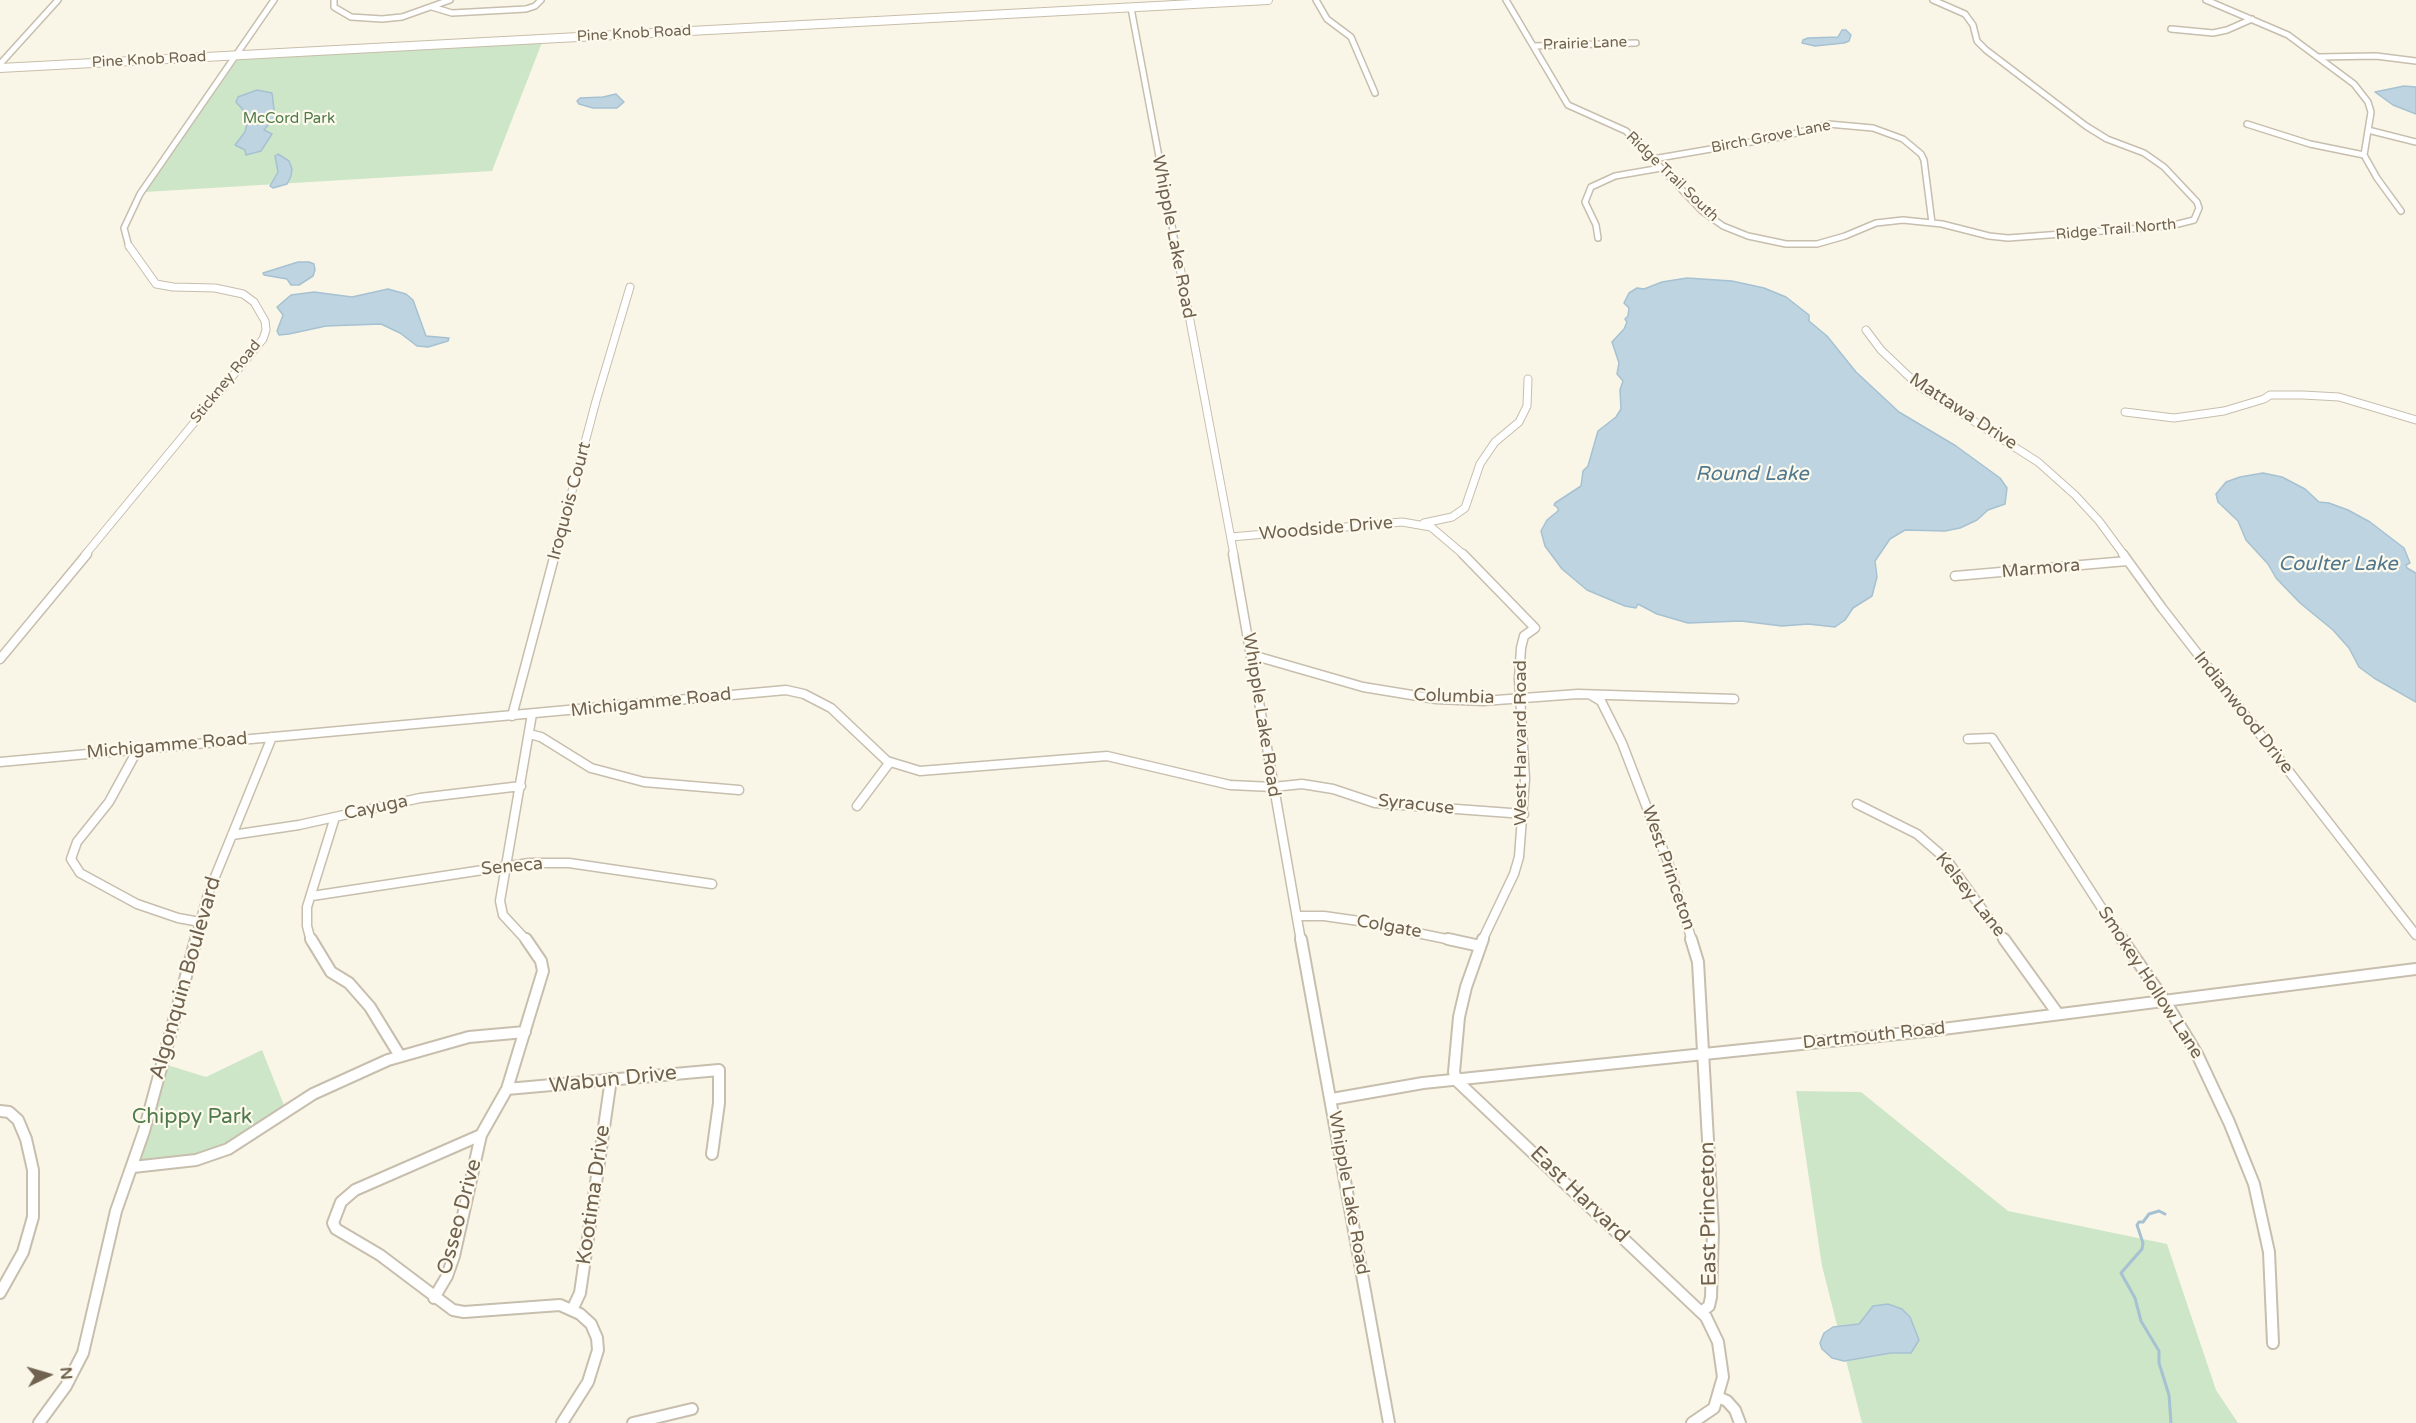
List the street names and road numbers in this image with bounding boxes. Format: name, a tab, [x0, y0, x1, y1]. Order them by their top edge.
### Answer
street label: Pine Knob Road	[576, 22, 692, 46]
street label: Prairie Lane	[1542, 34, 1628, 54]
street label: Pine Knob Road	[91, 48, 207, 72]
street label: Birch Grove Lane	[1710, 117, 1832, 157]
street label: Ridge Trail South	[1622, 128, 1722, 226]
street label: Whipple Lake Road	[1147, 153, 1199, 321]
street label: Ridge Trail North	[2055, 216, 2177, 244]
street label: Stickney Road	[187, 337, 265, 427]
street label: Mattawa Drive	[1905, 369, 2021, 455]
street label: Iroquois Court	[544, 440, 596, 562]
street label: Woodside Drive	[1258, 512, 1394, 546]
street label: Marmora	[2001, 555, 2081, 583]
street label: Whipple Lake Road	[1237, 631, 1285, 799]
street label: Indianwood Drive	[2189, 648, 2297, 778]
street label: West Harvard Road	[1510, 660, 1532, 826]
street label: Michigamme Road	[570, 684, 732, 722]
street label: Columbia	[1413, 685, 1495, 709]
street label: Michigamme Road	[86, 728, 248, 764]
street label: Syracuse	[1377, 790, 1455, 820]
street label: Cayuga	[342, 791, 410, 825]
street label: West Princeton	[1637, 803, 1699, 933]
street label: Kelsey Lane	[1930, 848, 2010, 942]
street label: Seneca	[480, 854, 544, 880]
street label: Algonquin Boulevard	[145, 874, 227, 1082]
street label: Smokey Hollow Lane	[2093, 903, 2207, 1063]
street label: Colgate	[1355, 911, 1423, 943]
street label: Dartmouth Road	[1802, 1018, 1946, 1054]
street label: Wabun Drive	[548, 1061, 678, 1099]
street label: Whipple Lake Road	[1323, 1109, 1373, 1277]
street label: Kootima Drive	[572, 1123, 616, 1267]
street label: East Harvard	[1524, 1141, 1634, 1249]
street label: East Princeton	[1695, 1141, 1723, 1287]
street label: Osseo Drive	[432, 1156, 488, 1278]

